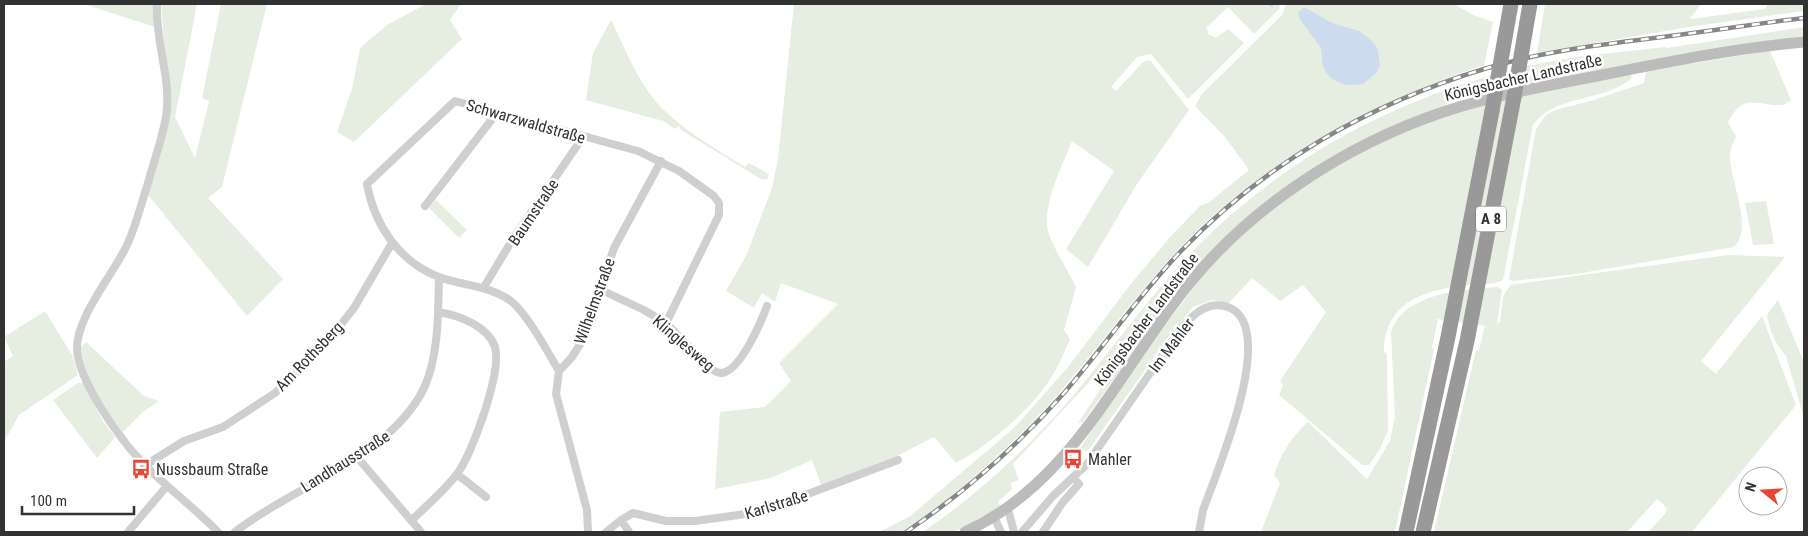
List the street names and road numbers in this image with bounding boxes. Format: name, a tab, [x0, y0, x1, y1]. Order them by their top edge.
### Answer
street label: Königsbacher Landstraße	[1443, 50, 1604, 105]
street label: Schwarzwaldstraße	[464, 95, 588, 148]
street label: Baumstraße	[504, 175, 563, 249]
road number: A 8	[1476, 206, 1506, 232]
street label: Königsbacher Landstraße	[1090, 249, 1202, 389]
street label: Wilhelmstraße	[570, 255, 619, 347]
street label: Klinglesweg	[649, 311, 719, 375]
street label: Im Mahler	[1145, 314, 1198, 376]
street label: Am Rothsberg	[272, 318, 347, 395]
street label: Landhausstraße	[297, 426, 393, 496]
street label: Karlstraße	[742, 486, 810, 523]

